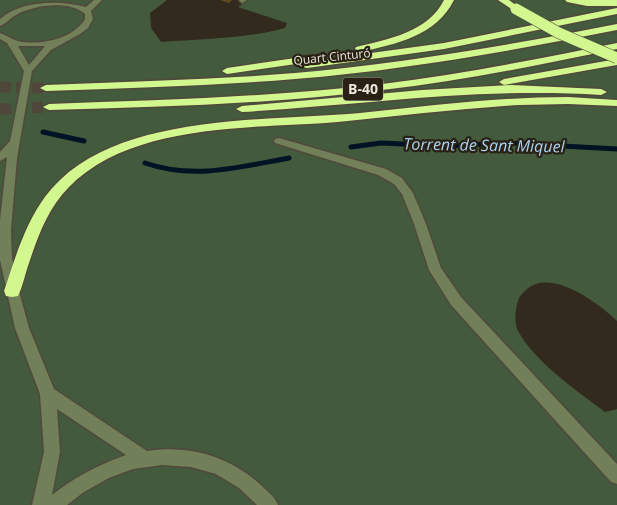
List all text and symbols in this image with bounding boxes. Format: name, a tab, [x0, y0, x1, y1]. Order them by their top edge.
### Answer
street label: Quart Cinturó	[293, 44, 371, 69]
road number: B-40	[343, 78, 383, 100]
water label: Torrent de Sant Miquel	[403, 133, 566, 157]

